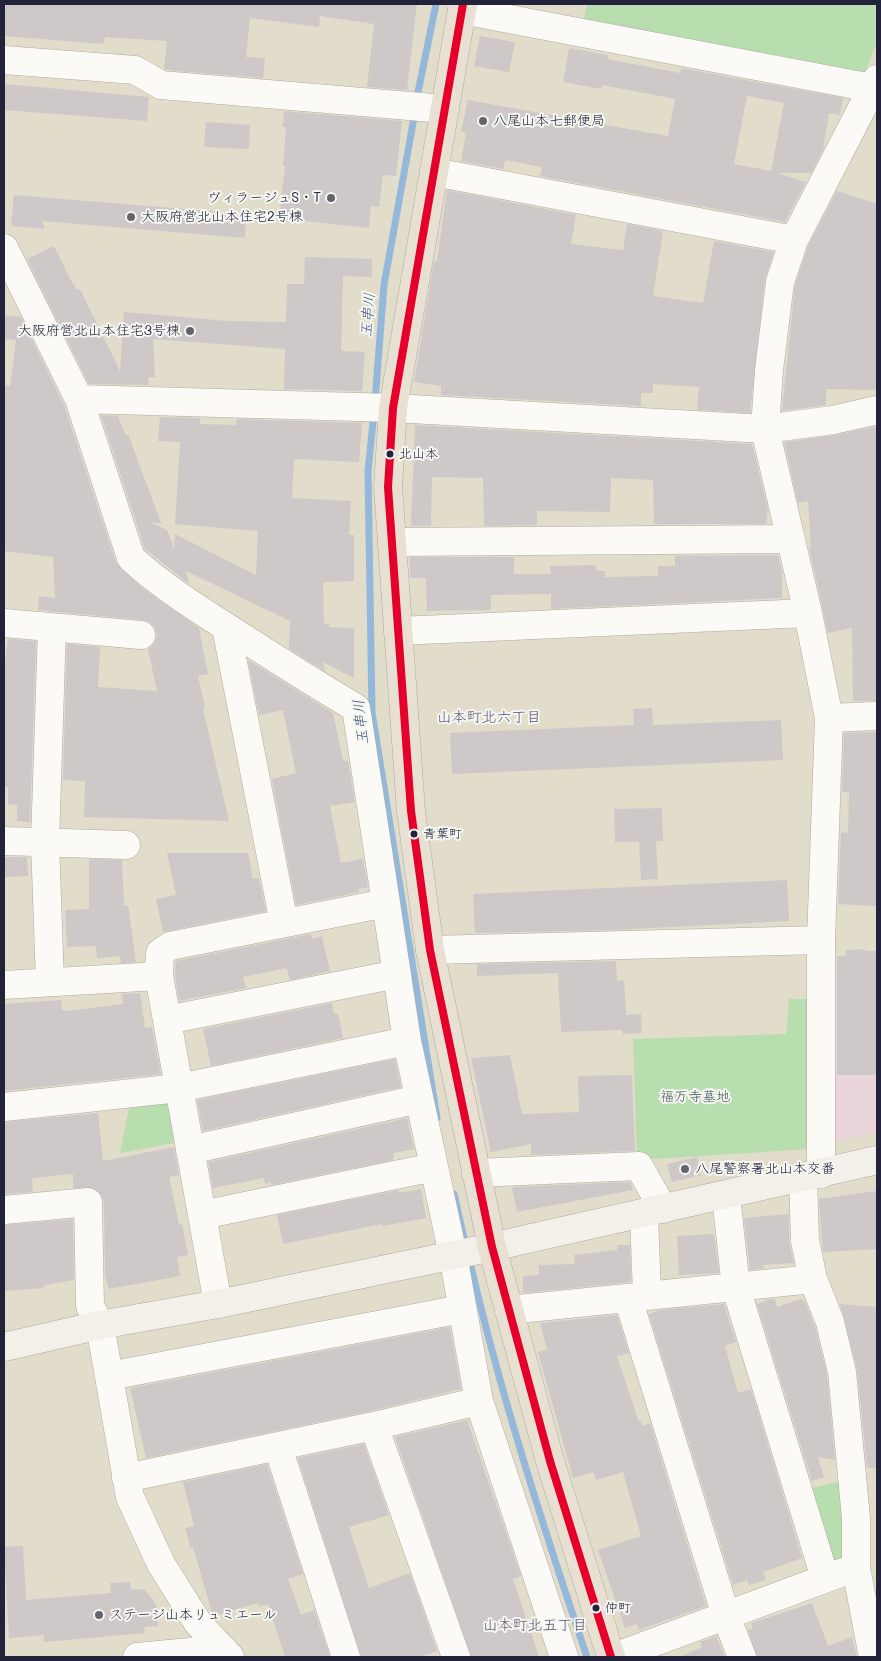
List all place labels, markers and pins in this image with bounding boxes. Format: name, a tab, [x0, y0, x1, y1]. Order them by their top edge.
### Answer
place label: 八尾山本七郵便局	[493, 113, 605, 129]
marker: 八尾山本七郵便局	[477, 115, 489, 127]
place label: ヴィラージュS・T	[207, 190, 321, 206]
marker: ヴィラージュS・T	[325, 192, 337, 204]
place label: 大阪府営北山本住宅2号棟	[141, 209, 303, 225]
marker: 大阪府営北山本住宅2号棟	[125, 211, 137, 223]
place label: 大阪府営北山本住宅3号棟	[18, 323, 180, 339]
marker: 大阪府営北山本住宅3号棟	[184, 325, 196, 337]
place label: 北山本	[399, 446, 438, 462]
marker: 北山本	[385, 449, 395, 459]
place label: 青葉町	[423, 826, 462, 842]
marker: 青葉町	[409, 829, 419, 839]
place label: 八尾警察署北山本交番	[695, 1161, 835, 1177]
marker: 八尾警察署北山本交番	[679, 1163, 691, 1175]
place label: 仲町	[605, 1600, 631, 1616]
marker: 仲町	[591, 1603, 601, 1613]
place label: ステージ山本リュミエール	[109, 1607, 277, 1623]
marker: ステージ山本リュミエール	[93, 1609, 105, 1621]

